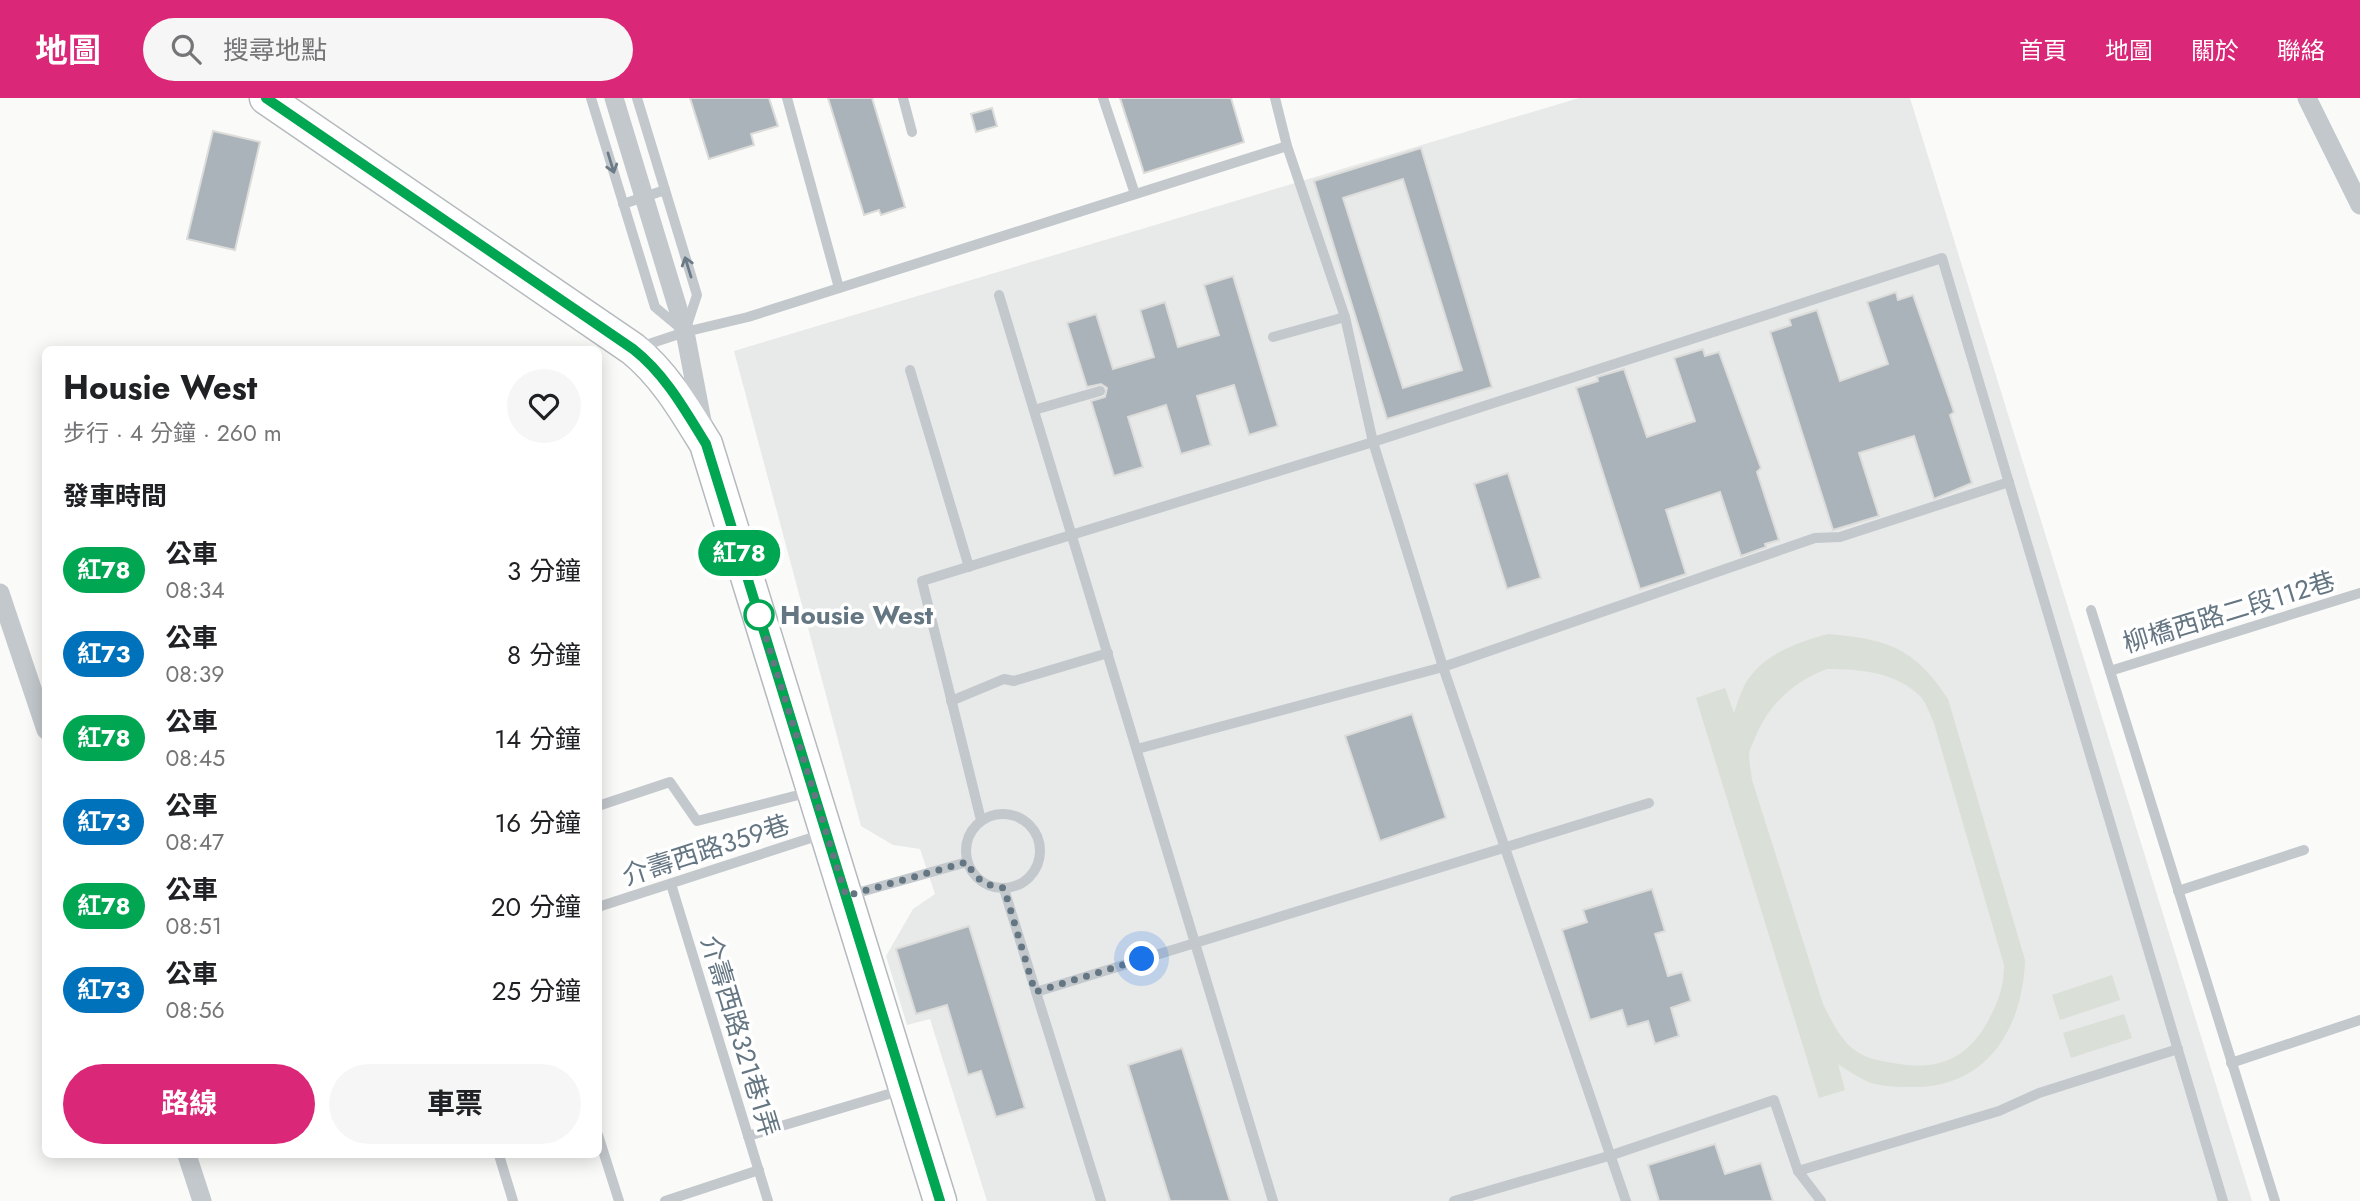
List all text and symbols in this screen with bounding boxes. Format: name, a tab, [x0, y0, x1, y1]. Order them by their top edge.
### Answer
search box	[143, 18, 633, 81]
text: 地圖	[35, 27, 101, 74]
icon: search	[167, 30, 205, 68]
text: 搜尋地點	[223, 31, 327, 69]
text: 首頁	[2019, 33, 2067, 68]
text: 地圖	[2105, 33, 2153, 68]
text: 關於	[2191, 33, 2239, 68]
text: 聯絡	[2277, 33, 2325, 68]
one-way arrow	[605, 152, 618, 174]
one-way arrow	[681, 256, 694, 278]
text: Housie West	[63, 364, 257, 411]
button: heart	[507, 369, 581, 443]
text: 步行 · 4 分鐘 · 260 m	[63, 416, 282, 450]
text: 發車時間	[63, 477, 167, 515]
line badge: 紅78	[699, 530, 779, 576]
text: 公車	[166, 535, 218, 573]
text: 紅78	[712, 535, 766, 570]
text: 紅78	[77, 552, 131, 587]
text: 3 分鐘	[507, 552, 581, 590]
street label: 柳橋西路二段112巷	[2118, 562, 2340, 662]
text: 08:34	[166, 573, 225, 607]
place label: Housie West	[780, 596, 934, 634]
marker: Housie West	[744, 600, 774, 630]
text: 公車	[165, 619, 217, 657]
text: 紅73	[77, 636, 130, 671]
text: 8 分鐘	[507, 636, 581, 674]
text: 08:39	[165, 657, 224, 691]
text: 公車	[166, 703, 218, 741]
text: 紅78	[77, 720, 131, 755]
text: 14 分鐘	[494, 720, 581, 758]
text: 08:45	[166, 741, 225, 775]
text: 公車	[165, 787, 217, 825]
text: 紅73	[77, 804, 130, 839]
text: 16 分鐘	[495, 804, 581, 842]
street label: 介壽西路359巷	[617, 805, 795, 895]
text: 08:47	[165, 825, 224, 859]
text: 公車	[166, 871, 218, 909]
text: 紅78	[77, 888, 131, 923]
text: 20 分鐘	[491, 888, 581, 926]
text: 08:51	[166, 909, 222, 943]
street label: 介壽西路321巷1弄	[691, 931, 789, 1141]
your location	[1124, 941, 1159, 976]
text: 公車	[165, 955, 217, 993]
text: 紅73	[77, 972, 130, 1007]
text: 25 分鐘	[492, 972, 581, 1010]
text: 08:56	[165, 993, 225, 1027]
button: 路線	[63, 1064, 315, 1144]
button: 車票	[329, 1064, 581, 1144]

